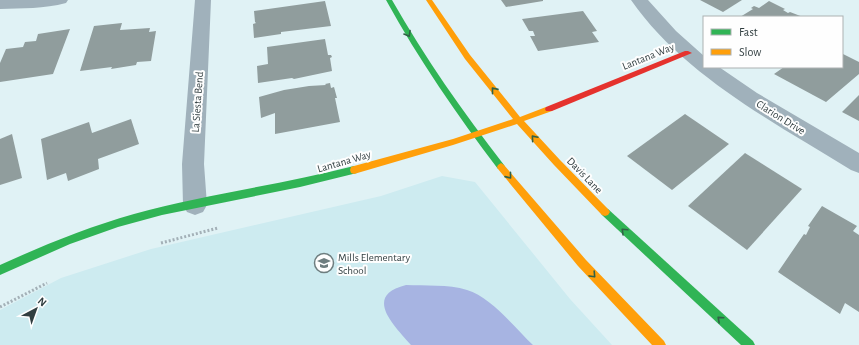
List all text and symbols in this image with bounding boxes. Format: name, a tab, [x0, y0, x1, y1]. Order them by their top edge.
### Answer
legend	[703, 16, 843, 68]
text: Fast	[739, 26, 758, 38]
one-way arrow	[404, 30, 411, 37]
street label: Lantana Way	[621, 41, 676, 72]
text: Slow	[739, 46, 761, 58]
street label: La Siesta Bend	[190, 71, 205, 133]
one-way arrow	[492, 88, 499, 95]
street label: Clarion Drive	[754, 98, 807, 137]
one-way arrow	[531, 135, 538, 142]
street label: Lantana Way	[316, 149, 372, 174]
street label: Davis Lane	[565, 155, 604, 196]
one-way arrow	[504, 171, 511, 179]
one-way arrow	[621, 228, 629, 236]
school or university icon: Mills Elementary School	[313, 252, 335, 274]
place label: Mills Elementary School	[338, 252, 410, 276]
one-way arrow	[588, 270, 596, 278]
north arrow	[16, 289, 56, 329]
text: N	[36, 295, 49, 308]
one-way arrow	[717, 316, 725, 324]

